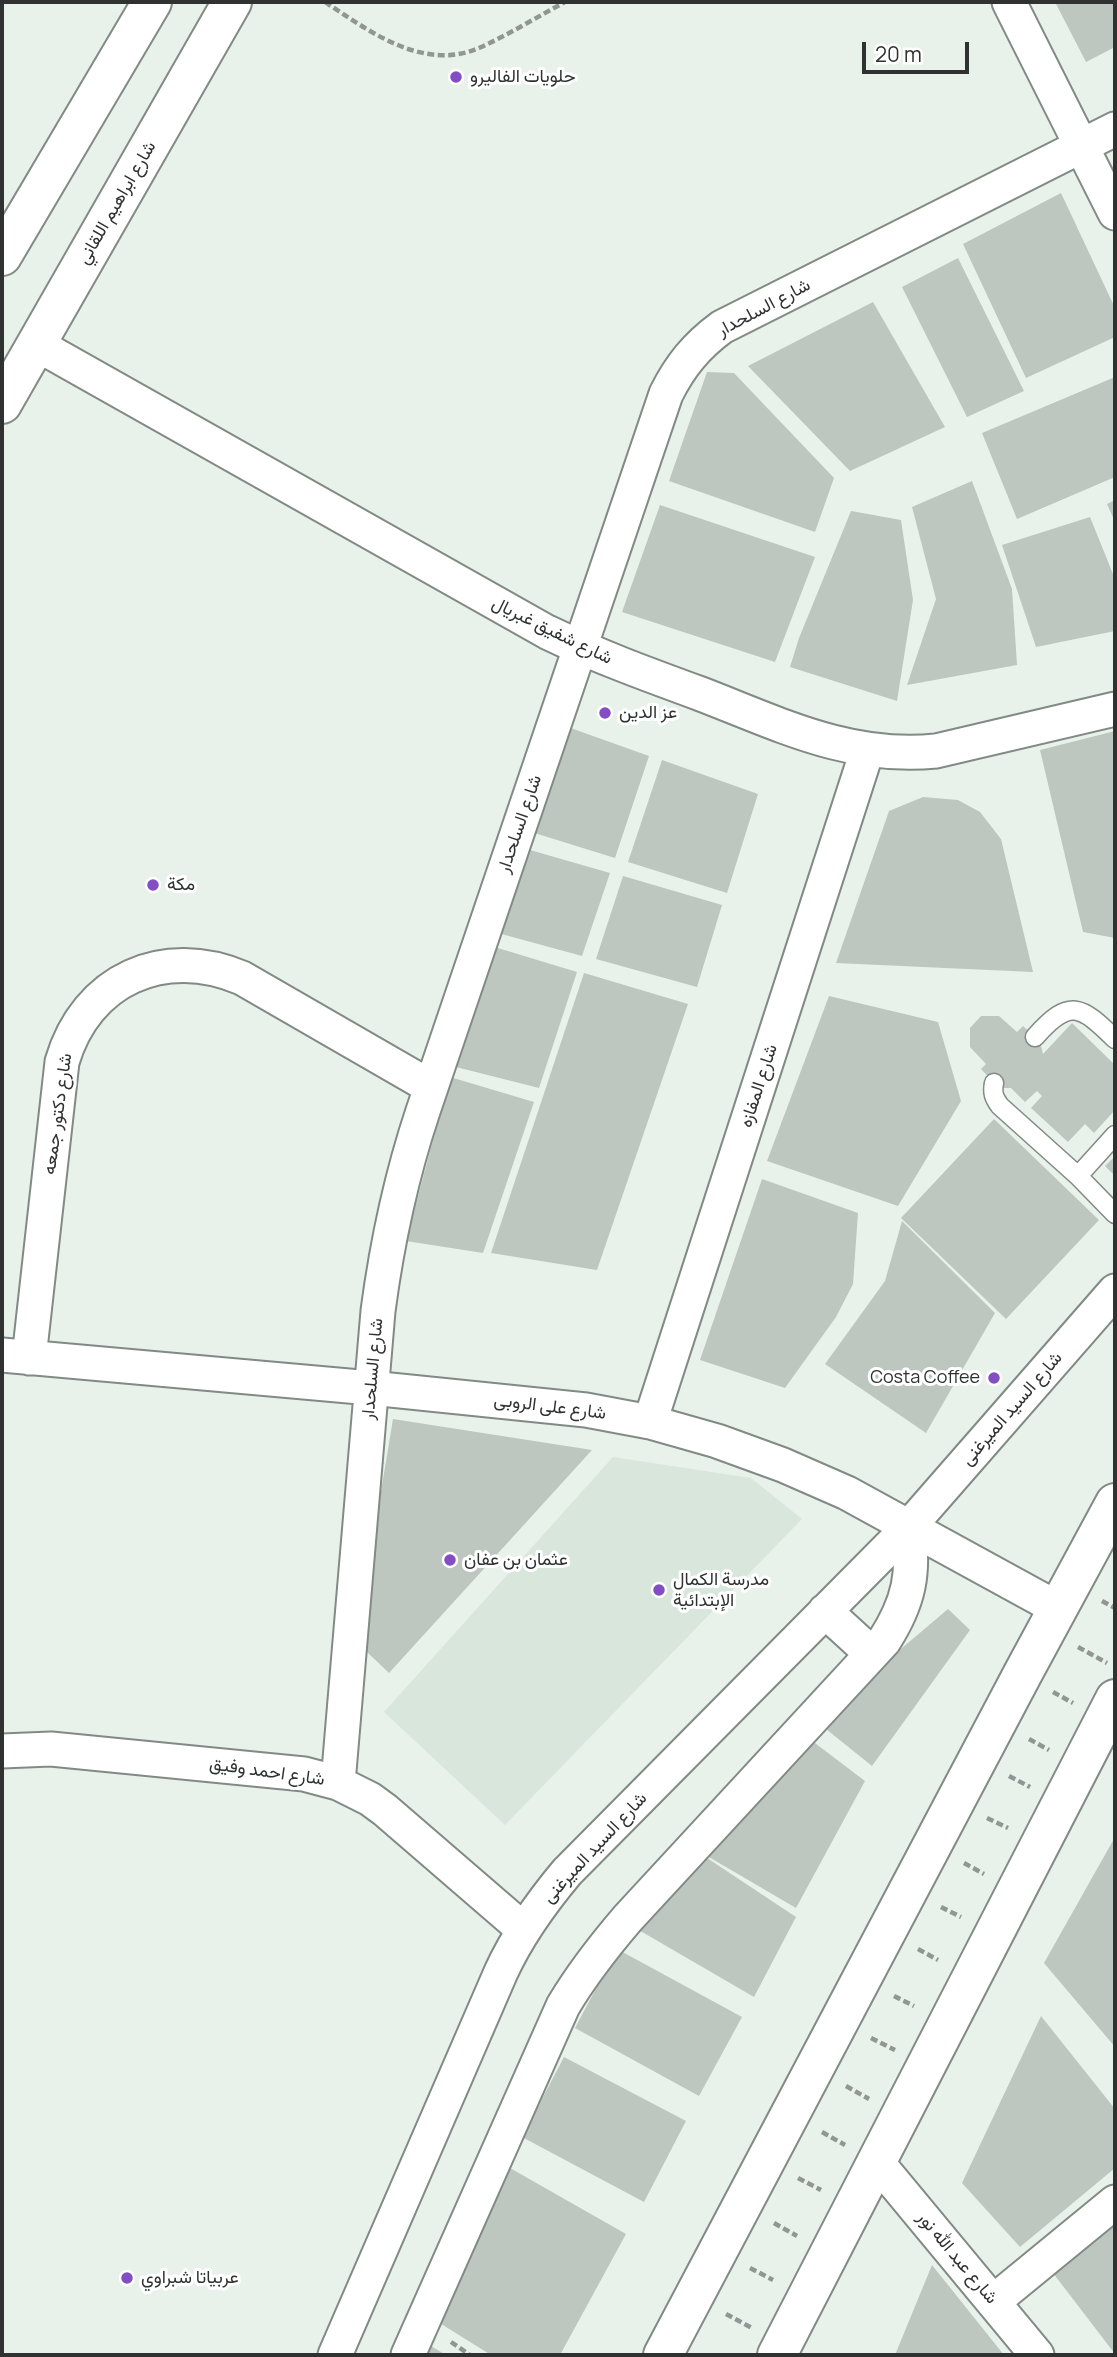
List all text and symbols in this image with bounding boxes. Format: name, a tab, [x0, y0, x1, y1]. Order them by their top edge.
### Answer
scale bar	[865, 28, 972, 72]
text: 20 m	[875, 40, 922, 68]
place label: حلويات الفاليرو	[470, 66, 575, 88]
marker: حلويات الفاليرو	[448, 69, 464, 85]
street label: شارع ابراهيم اللقاني	[73, 138, 161, 268]
street label: شارع السلحدار	[714, 274, 814, 342]
street label: شارع شفيق غبريال	[488, 592, 616, 670]
place label: عز الدين	[619, 702, 677, 724]
marker: عز الدين	[597, 705, 613, 721]
street label: شارع السلحدار	[493, 772, 547, 876]
place label: مكة	[167, 874, 195, 896]
marker: مكة	[145, 877, 161, 893]
street label: شارع المفازه	[735, 1042, 783, 1130]
street label: شارع دكتور جمعه	[39, 1052, 77, 1176]
street label: شارع السلحدار	[358, 1317, 388, 1421]
street label: شارع السيد الميرغنى	[957, 1348, 1067, 1470]
place label: Costa Coffee	[870, 1367, 980, 1389]
marker: Costa Coffee	[986, 1370, 1002, 1386]
street label: شارع على الروبى	[493, 1389, 607, 1425]
place label: عثمان بن عفان	[464, 1549, 568, 1571]
marker: عثمان بن عفان	[442, 1552, 458, 1568]
place label: مدرسة الكمال الإبتدائية	[673, 1569, 769, 1612]
marker: مدرسة الكمال الإبتدائية	[651, 1582, 667, 1598]
street label: شارع احمد وفيق	[208, 1753, 326, 1791]
street label: شارع السيد الميرغنى	[538, 1788, 652, 1908]
street label: شارع عبد الله نور	[912, 2207, 1002, 2309]
place label: عربياتا شبراوي	[141, 2267, 239, 2289]
marker: عربياتا شبراوي	[119, 2270, 135, 2286]

